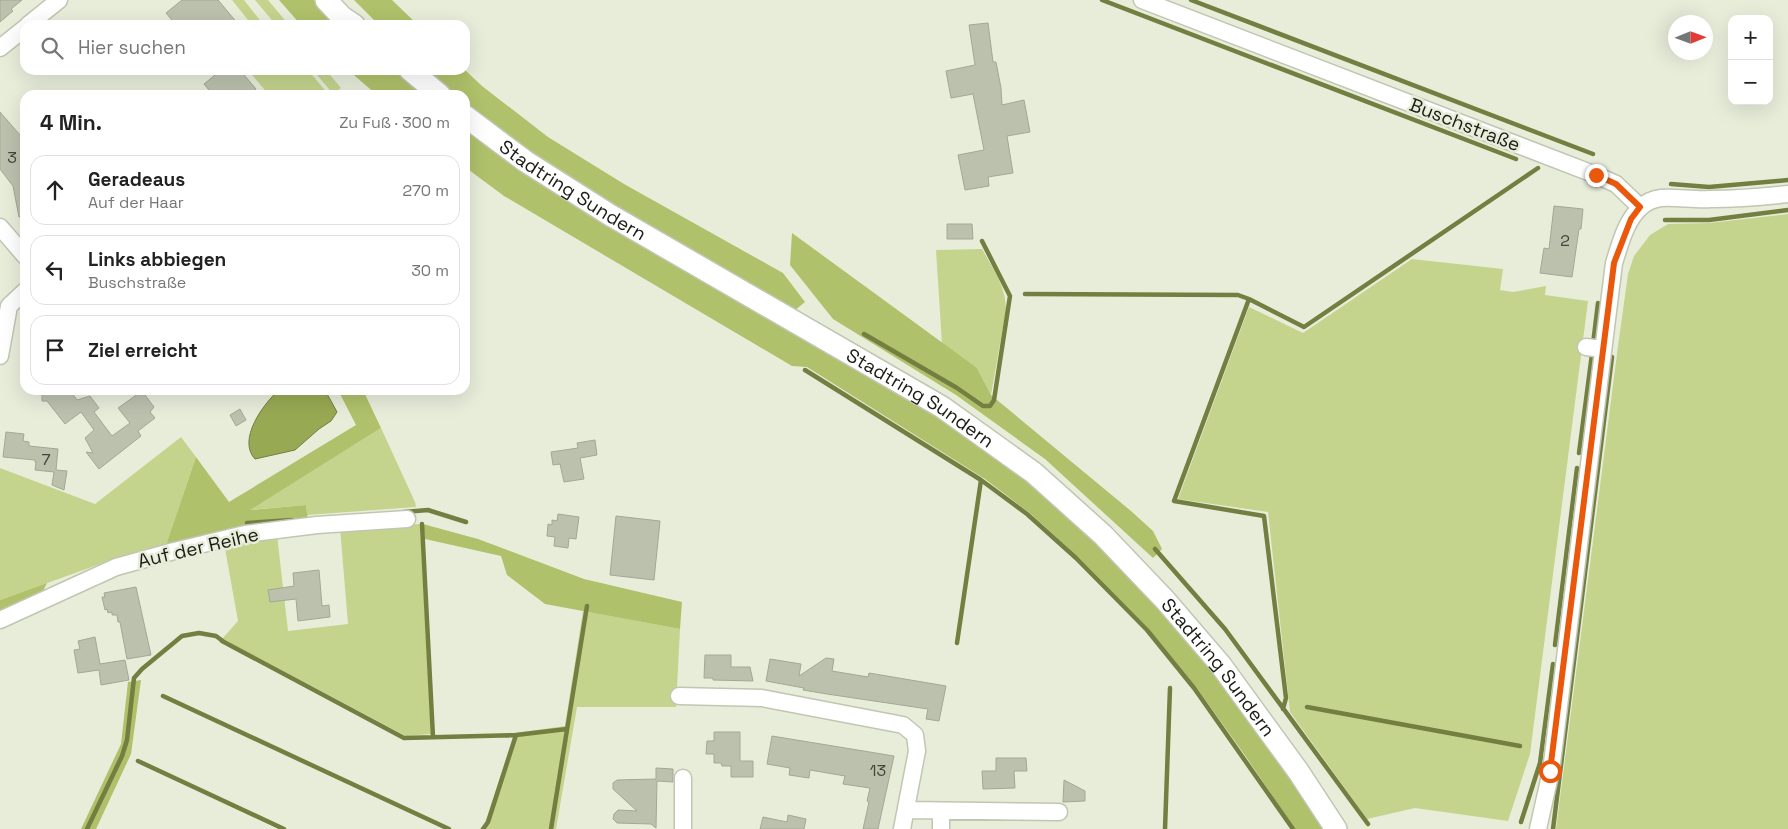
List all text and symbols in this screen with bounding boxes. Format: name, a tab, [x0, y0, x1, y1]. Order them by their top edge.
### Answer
north arrow	[1668, 15, 1713, 60]
map controls	[1728, 15, 1773, 105]
button: +	[1728, 15, 1773, 60]
search box	[20, 20, 470, 75]
icon: search	[38, 34, 66, 62]
text: Hier suchen	[78, 35, 186, 60]
button: −	[1728, 60, 1773, 105]
street label: Buschstraße	[1406, 92, 1524, 157]
text: 4 Min.	[40, 109, 102, 136]
text: Zu Fuß · 300 m	[339, 112, 450, 133]
street label: Stadtring Sundern	[494, 134, 651, 246]
house number: 3	[7, 147, 17, 168]
route end	[1585, 164, 1608, 187]
text: Geradeaus	[88, 167, 185, 192]
icon: ahead	[41, 176, 69, 204]
text: 270 m	[402, 180, 449, 201]
text: Auf der Haar	[88, 192, 184, 213]
house number: 2	[1560, 230, 1570, 251]
text: Links abbiegen	[88, 247, 226, 272]
icon: left	[41, 256, 69, 284]
text: 30 m	[411, 260, 449, 281]
text: Buschstraße	[88, 272, 186, 293]
icon: arrive	[41, 336, 69, 364]
text: Ziel erreicht	[88, 338, 198, 363]
street label: Stadtring Sundern	[842, 342, 999, 454]
house number: 7	[41, 449, 51, 470]
street label: Auf der Reihe	[135, 521, 261, 574]
street label: Stadtring Sundern	[1156, 593, 1281, 742]
house number: 13	[870, 760, 886, 781]
route start	[1539, 760, 1562, 783]

